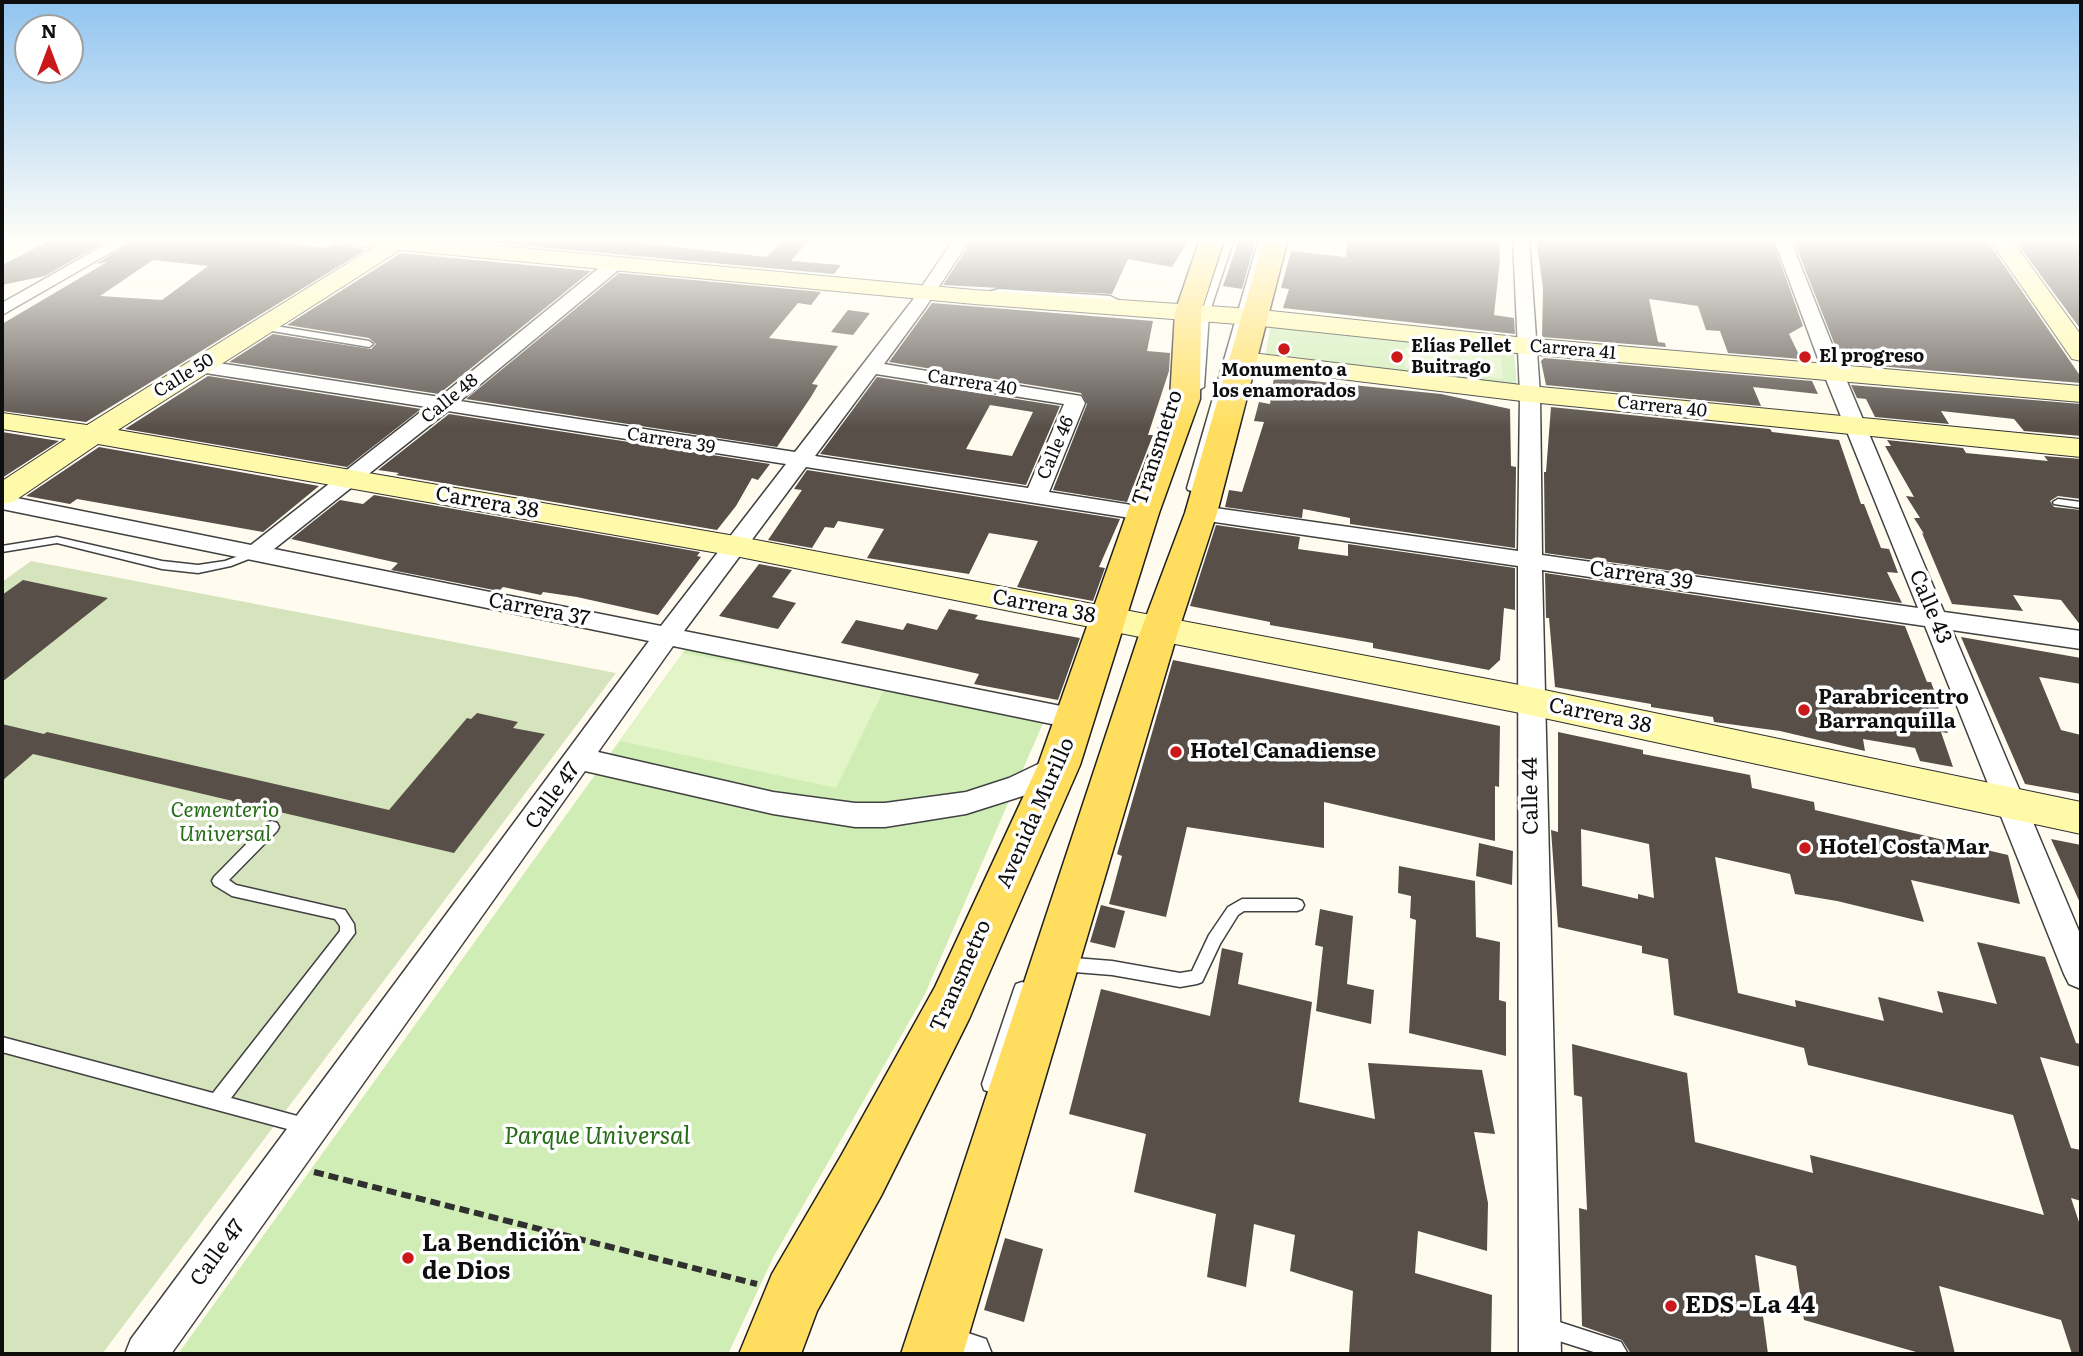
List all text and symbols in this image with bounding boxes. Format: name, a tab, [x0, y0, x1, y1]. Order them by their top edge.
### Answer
north arrow	[14, 14, 84, 84]
text: N	[41, 16, 57, 44]
street label: Carrera 41	[1529, 335, 1617, 365]
place label: Elías Pellet Buitrago	[1411, 336, 1511, 378]
marker: Monumento a los enamorados	[1276, 341, 1292, 357]
place label: El progreso	[1819, 346, 1924, 368]
street label: Calle 50	[150, 349, 218, 403]
marker: Elías Pellet Buitrago	[1389, 349, 1405, 365]
marker: El progreso	[1797, 349, 1813, 365]
place label: Monumento a los enamorados	[1212, 360, 1356, 402]
street label: Carrera 40	[926, 365, 1018, 401]
street label: Calle 48	[417, 370, 483, 428]
street label: Transmetro	[1127, 387, 1189, 509]
street label: Carrera 40	[1616, 392, 1708, 422]
street label: Calle 46	[1033, 413, 1079, 483]
street label: Carrera 39	[625, 423, 717, 459]
street label: Carrera 38	[433, 482, 541, 524]
street label: Carrera 39	[1588, 556, 1694, 596]
street label: Calle 43	[1903, 566, 1957, 648]
street label: Carrera 38	[990, 585, 1098, 629]
street label: Carrera 37	[486, 588, 592, 632]
place label: Parabricentro Barranquilla	[1818, 685, 1969, 735]
street label: Carrera 38	[1546, 693, 1654, 739]
marker: Parabricentro Barranquilla	[1796, 702, 1812, 718]
street label: Avenida Murillo	[992, 734, 1080, 892]
place label: Hotel Canadiense	[1190, 739, 1376, 765]
marker: Hotel Canadiense	[1168, 744, 1184, 760]
street label: Calle 44	[1518, 757, 1544, 835]
street label: Calle 47	[520, 758, 586, 834]
park label: Cementerio Universal	[171, 798, 279, 848]
place label: Hotel Costa Mar	[1819, 835, 1989, 861]
marker: Hotel Costa Mar	[1797, 840, 1813, 856]
street label: Transmetro	[925, 916, 997, 1036]
park label: Parque Universal	[504, 1123, 690, 1151]
street label: Calle 47	[185, 1215, 251, 1291]
place label: La Bendición de Dios	[422, 1230, 580, 1286]
marker: La Bendición de Dios	[400, 1250, 416, 1266]
place label: EDS - La 44	[1685, 1292, 1815, 1320]
marker: EDS - La 44	[1663, 1298, 1679, 1314]

